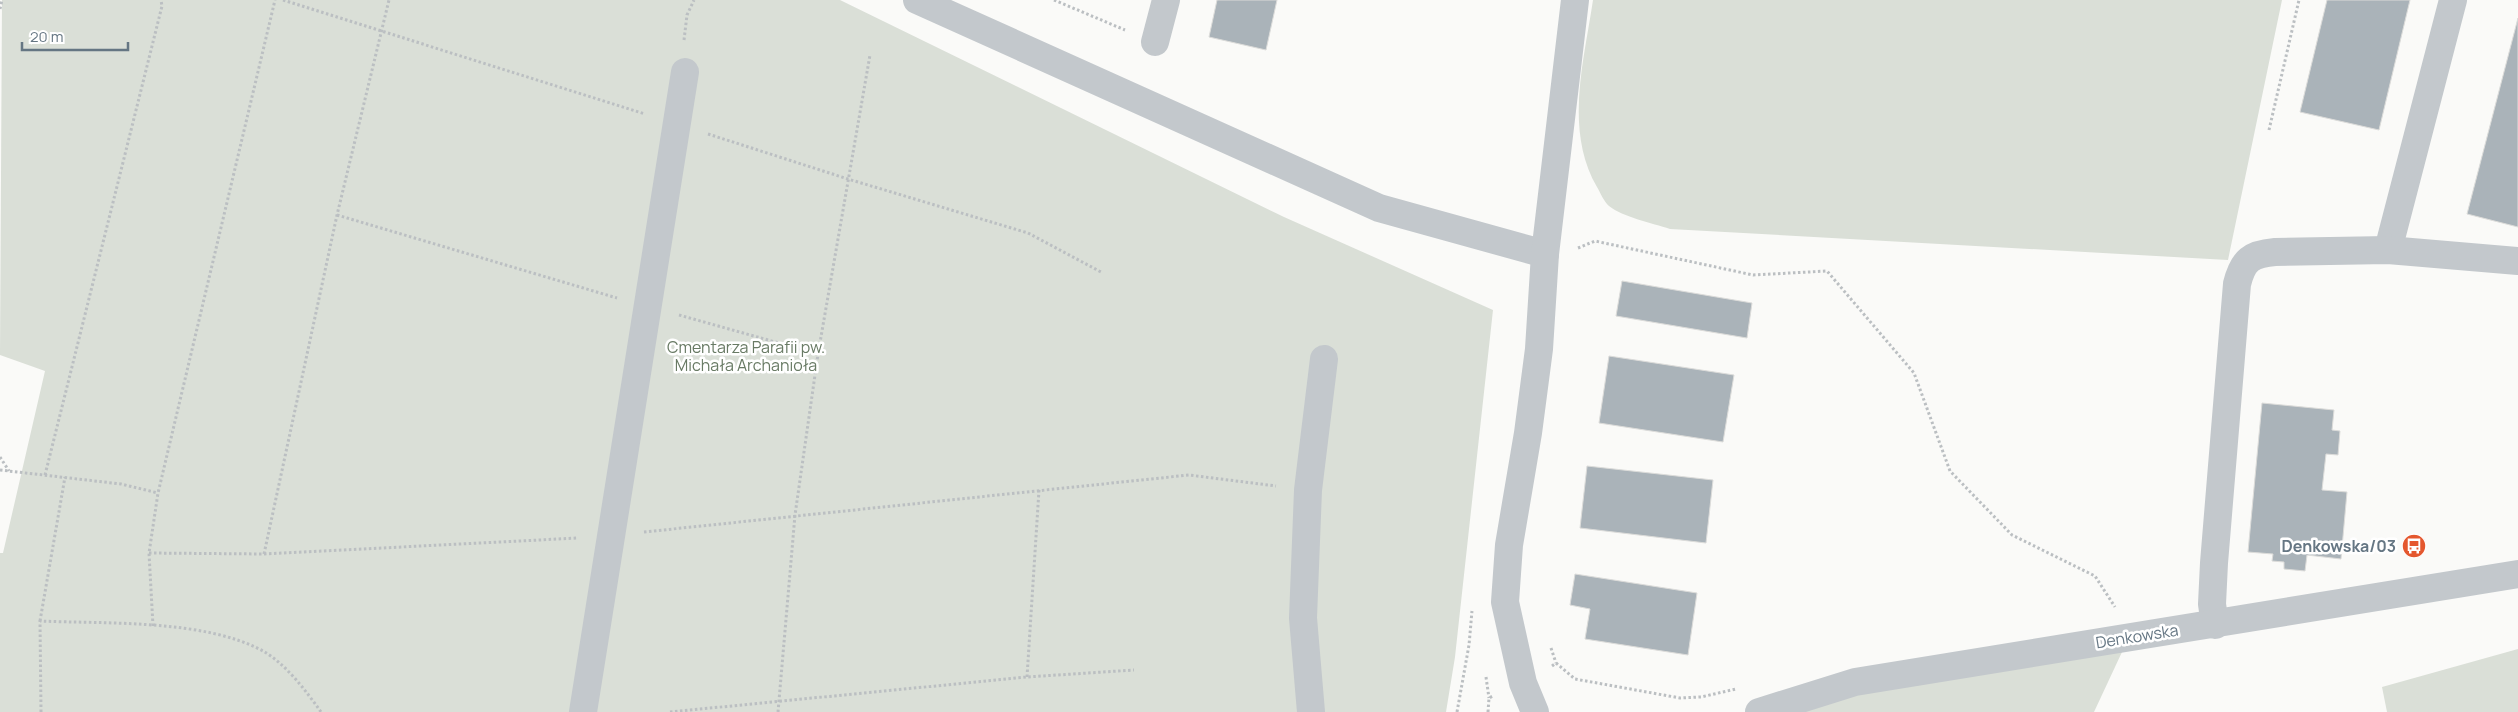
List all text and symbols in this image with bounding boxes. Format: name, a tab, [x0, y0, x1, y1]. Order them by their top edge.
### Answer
scale bar	[22, 20, 129, 52]
text: 20 m	[30, 26, 63, 47]
park label: Cmentarza Parafii pw. Michała Archanioła	[667, 336, 825, 376]
bus stop icon: Denkowska/03	[2401, 533, 2427, 559]
place label: Denkowska/03	[2282, 535, 2396, 557]
street label: Denkowska	[2094, 619, 2180, 653]

